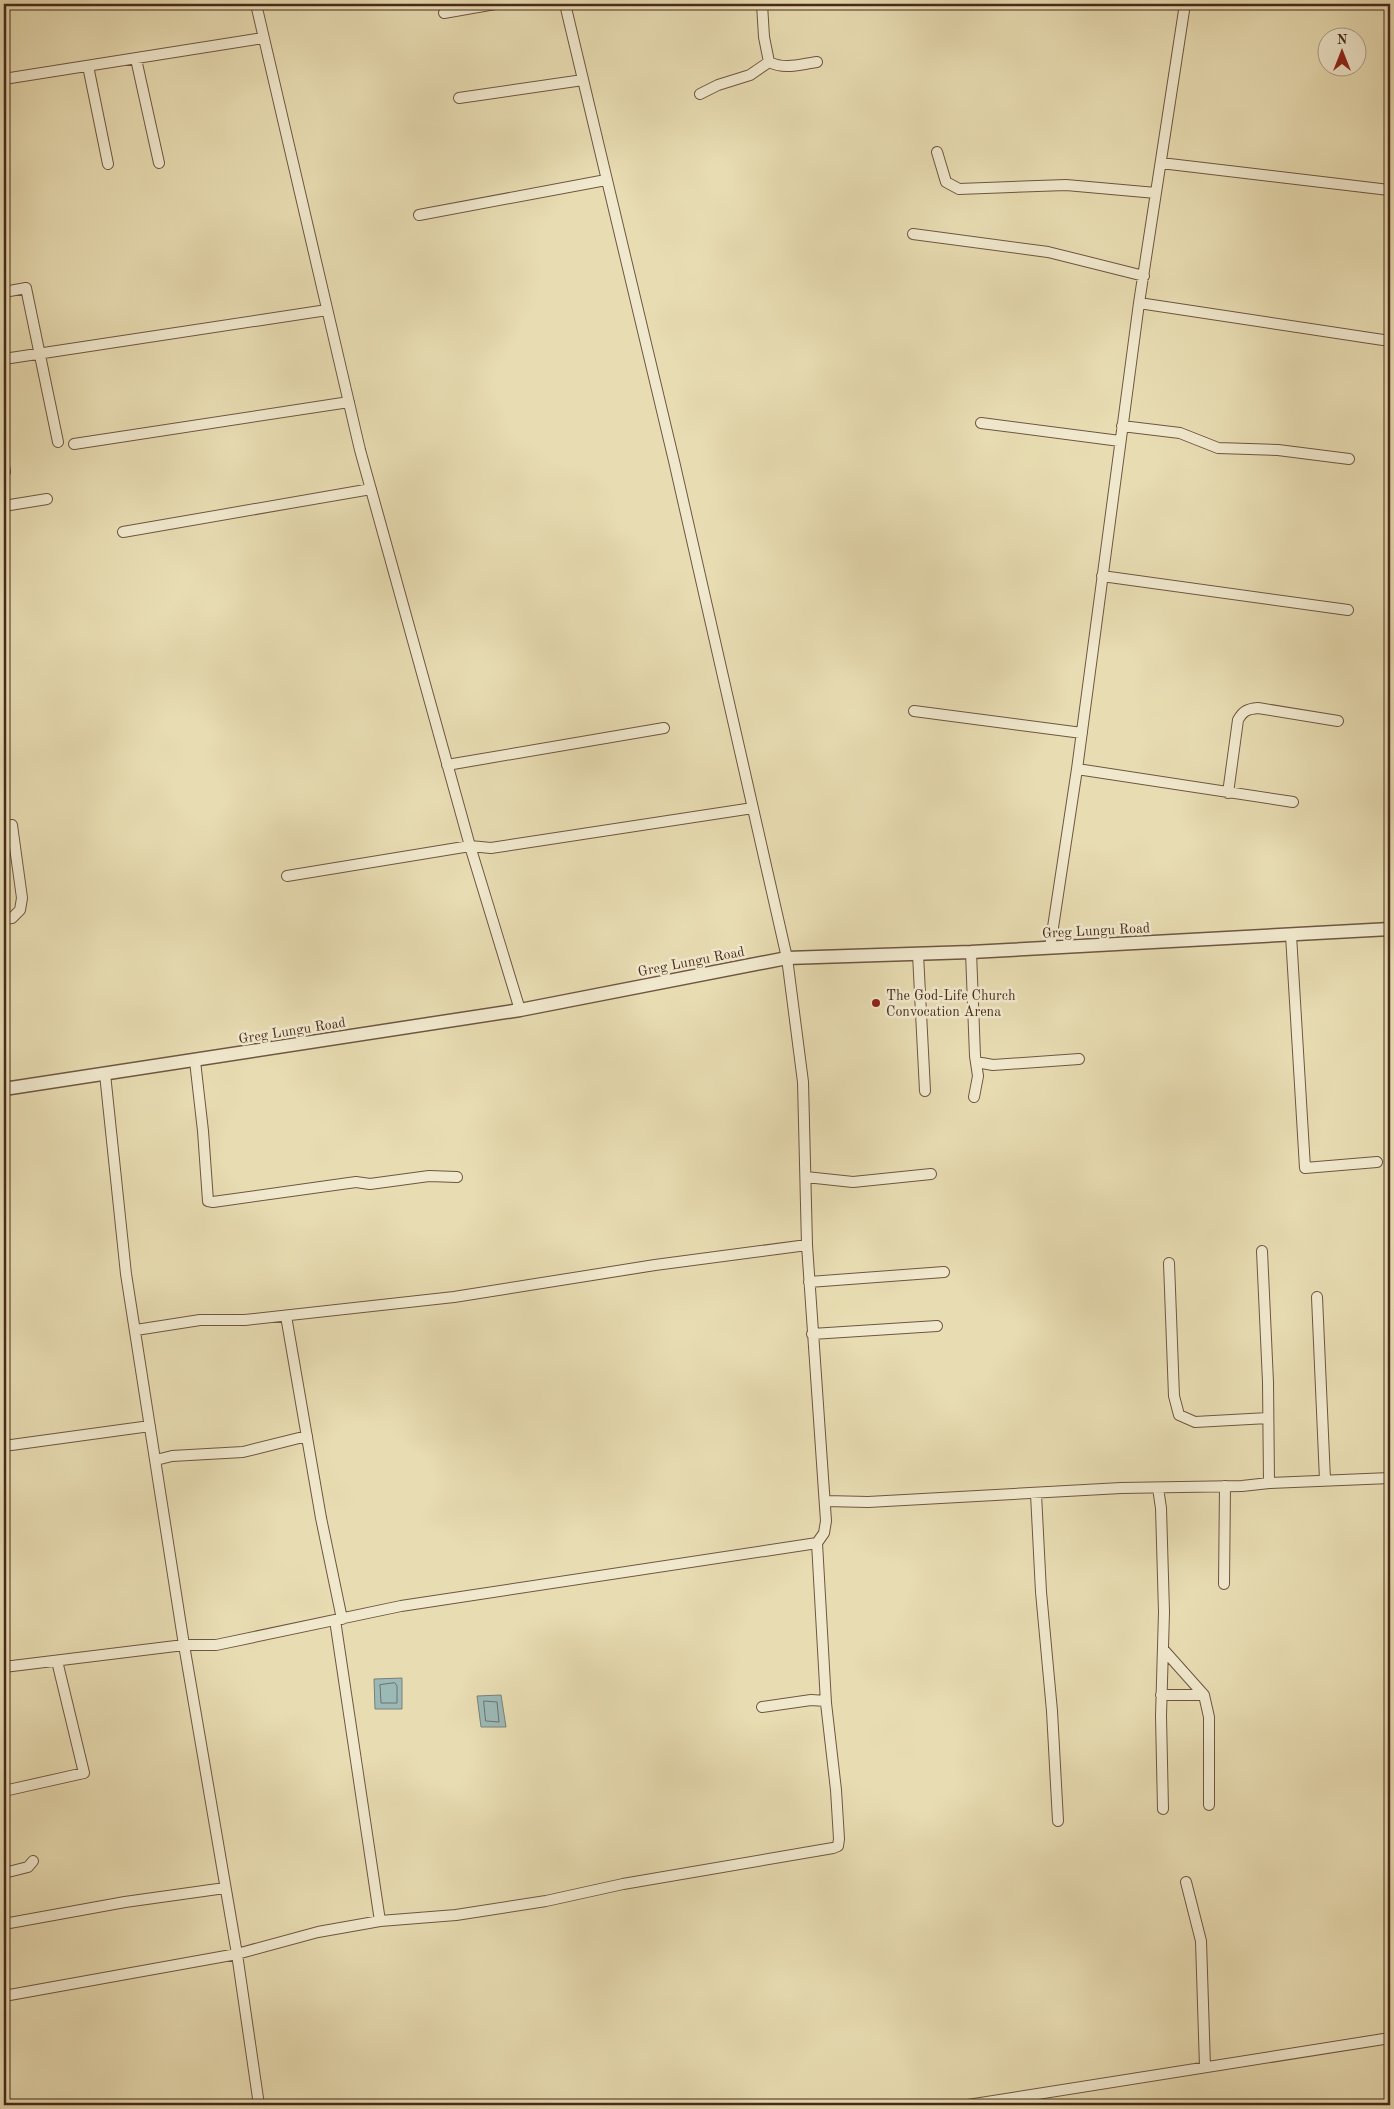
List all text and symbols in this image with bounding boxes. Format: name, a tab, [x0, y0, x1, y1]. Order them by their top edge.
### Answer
north arrow	[1316, 28, 1366, 78]
text: N	[1337, 33, 1348, 47]
street label: Greg Lungu Road	[1042, 921, 1151, 941]
street label: Greg Lungu Road	[637, 945, 746, 979]
place label: The God-Life Church Convocation Arena	[886, 989, 1016, 1019]
marker: The God-Life Church Convocation Arena	[870, 997, 882, 1009]
street label: Greg Lungu Road	[238, 1016, 347, 1046]

